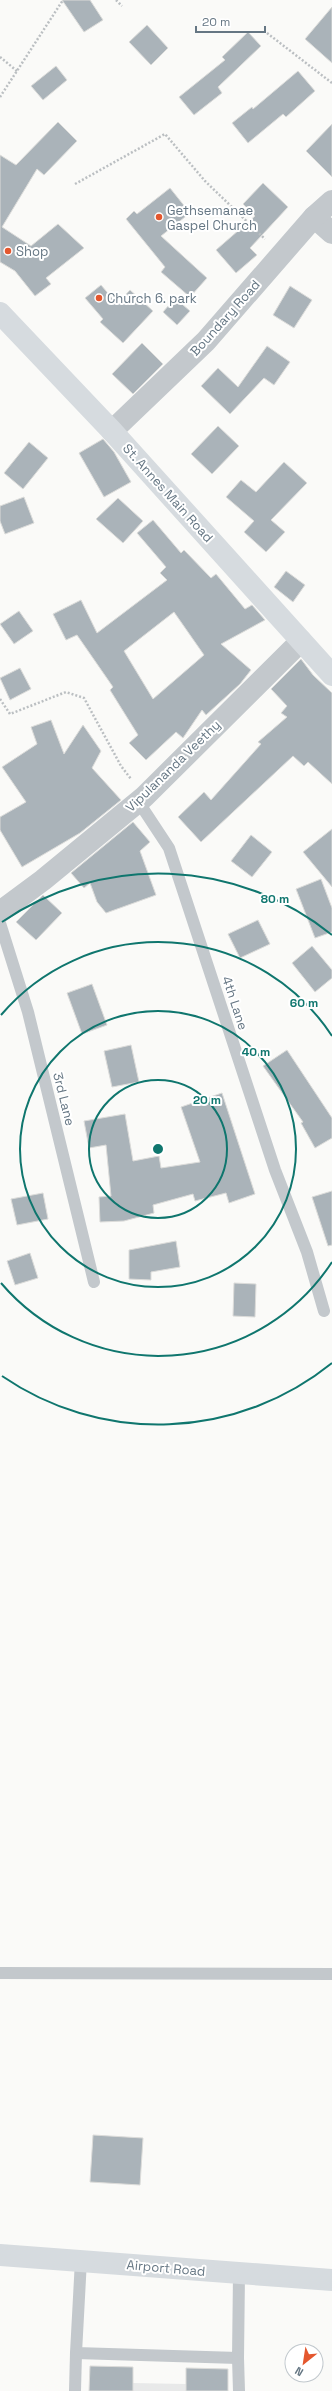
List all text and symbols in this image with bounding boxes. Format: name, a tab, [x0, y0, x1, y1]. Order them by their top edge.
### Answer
scale bar	[196, 8, 265, 34]
text: 20 m	[202, 14, 230, 30]
place label: Gethsemanae Gaspel Church	[167, 202, 257, 234]
marker: Gethsemanae Gaspel Church	[154, 212, 164, 222]
place label: Shop	[16, 243, 48, 260]
marker: Shop	[3, 246, 13, 256]
street label: Boundary Road	[186, 276, 264, 360]
place label: Church 6. park	[107, 290, 197, 307]
marker: Church 6. park	[94, 293, 104, 303]
street label: St. Annes Main Road	[119, 440, 217, 546]
street label: Vipulananda Veethy	[122, 716, 224, 816]
text: 80 m	[261, 891, 289, 907]
street label: 4th Lane	[218, 974, 252, 1032]
text: 60 m	[290, 995, 318, 1011]
text: 40 m	[242, 1044, 270, 1060]
street label: 3rd Lane	[49, 1071, 79, 1127]
text: 20 m	[193, 1092, 221, 1108]
centre of rings	[151, 1142, 165, 1156]
street label: Airport Road	[126, 2256, 206, 2280]
north arrow	[284, 2343, 324, 2383]
text: N	[292, 2364, 306, 2380]

